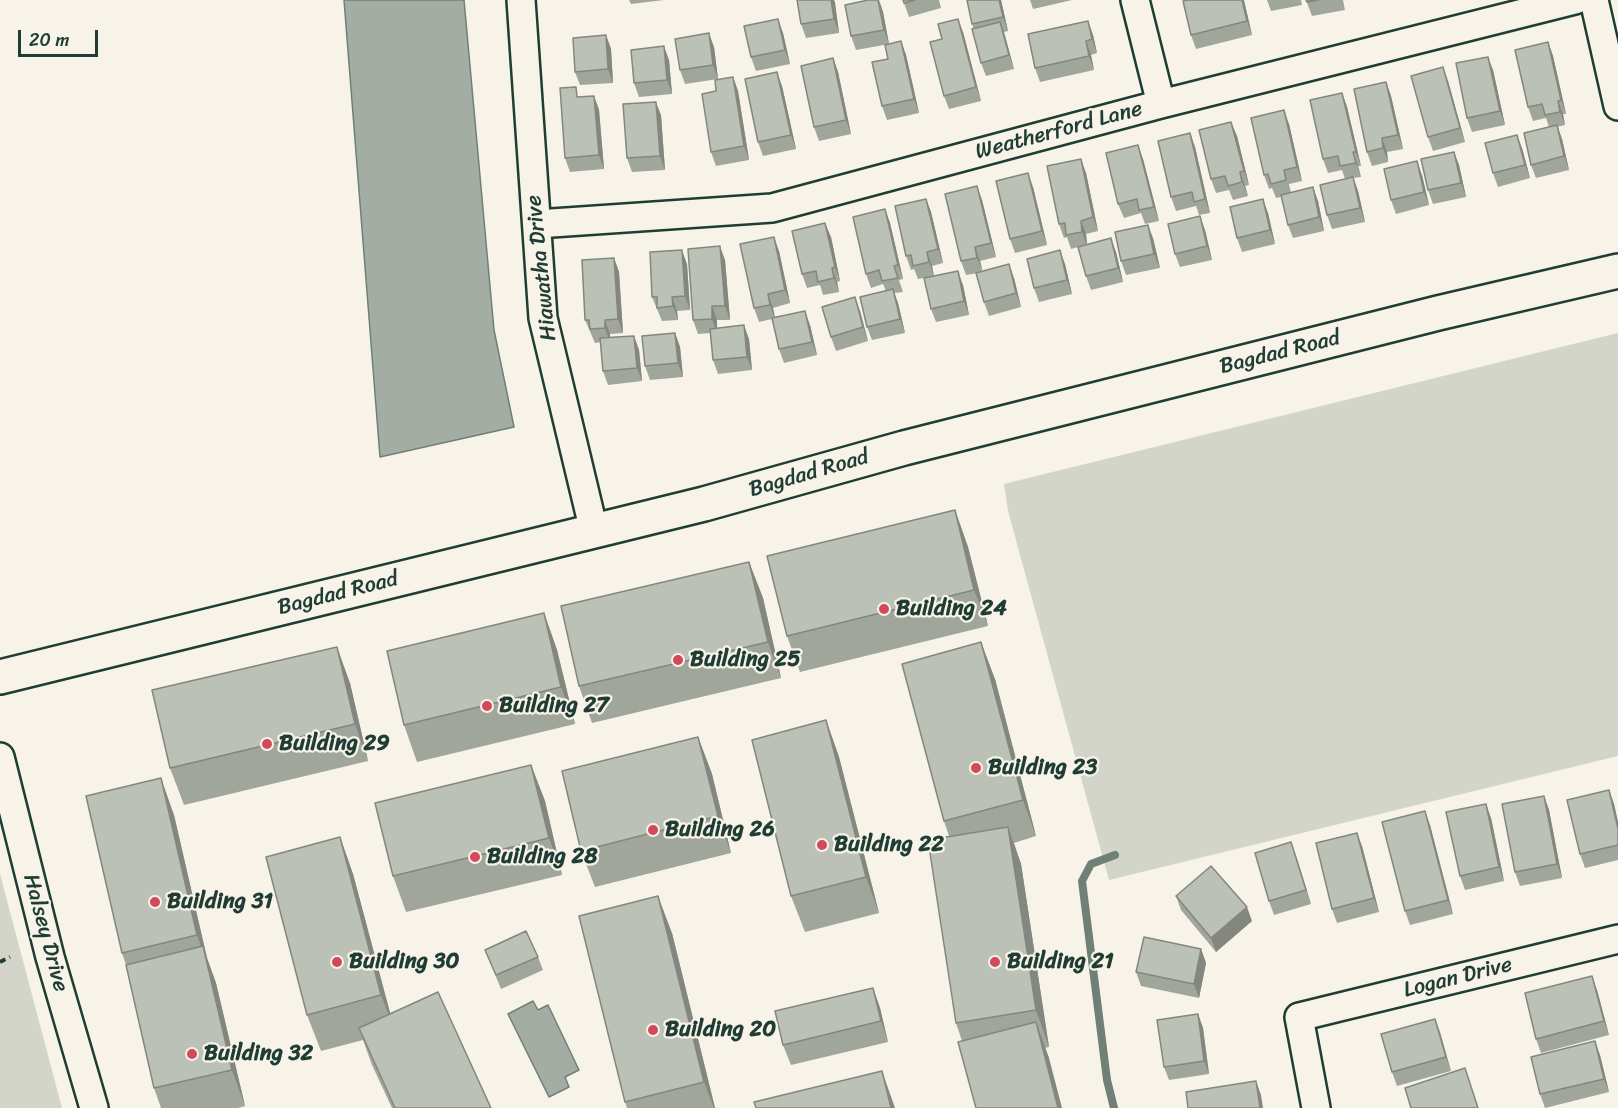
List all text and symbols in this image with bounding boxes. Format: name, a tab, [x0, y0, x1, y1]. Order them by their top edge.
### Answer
scale bar	[21, 18, 100, 56]
text: 20 m	[29, 24, 69, 56]
street label: Weatherford Lane	[973, 96, 1145, 166]
street label: Hiawatha Drive	[521, 194, 563, 342]
street label: Bagdad Road	[1217, 325, 1343, 381]
street label: Bagdad Road	[746, 444, 872, 504]
street label: Bagdad Road	[275, 566, 401, 622]
place label: Building 24	[896, 596, 1007, 622]
marker: Building 24	[877, 602, 891, 616]
place label: Building 25	[690, 647, 801, 673]
marker: Building 25	[671, 653, 685, 667]
place label: Building 27	[499, 693, 609, 719]
marker: Building 27	[480, 699, 494, 713]
place label: Building 29	[279, 731, 390, 757]
marker: Building 29	[260, 737, 274, 751]
place label: Building 23	[988, 755, 1097, 781]
marker: Building 23	[969, 761, 983, 775]
place label: Building 26	[665, 817, 775, 843]
marker: Building 26	[646, 823, 660, 837]
place label: Building 22	[834, 832, 944, 858]
marker: Building 22	[815, 838, 829, 852]
place label: Building 28	[487, 844, 597, 870]
marker: Building 28	[468, 850, 482, 864]
street label: Halsey Drive	[17, 871, 73, 995]
place label: Building 31	[167, 889, 273, 915]
marker: Building 31	[148, 895, 162, 909]
place label: Building 30	[349, 949, 459, 975]
place label: Building 21	[1007, 949, 1114, 975]
street label: Logan Drive	[1401, 952, 1515, 1004]
marker: Building 30	[330, 955, 344, 969]
marker: Building 21	[988, 955, 1002, 969]
place label: Building 20	[665, 1017, 776, 1043]
marker: Building 20	[646, 1023, 660, 1037]
place label: Building 32	[204, 1041, 313, 1067]
marker: Building 32	[185, 1047, 199, 1061]

